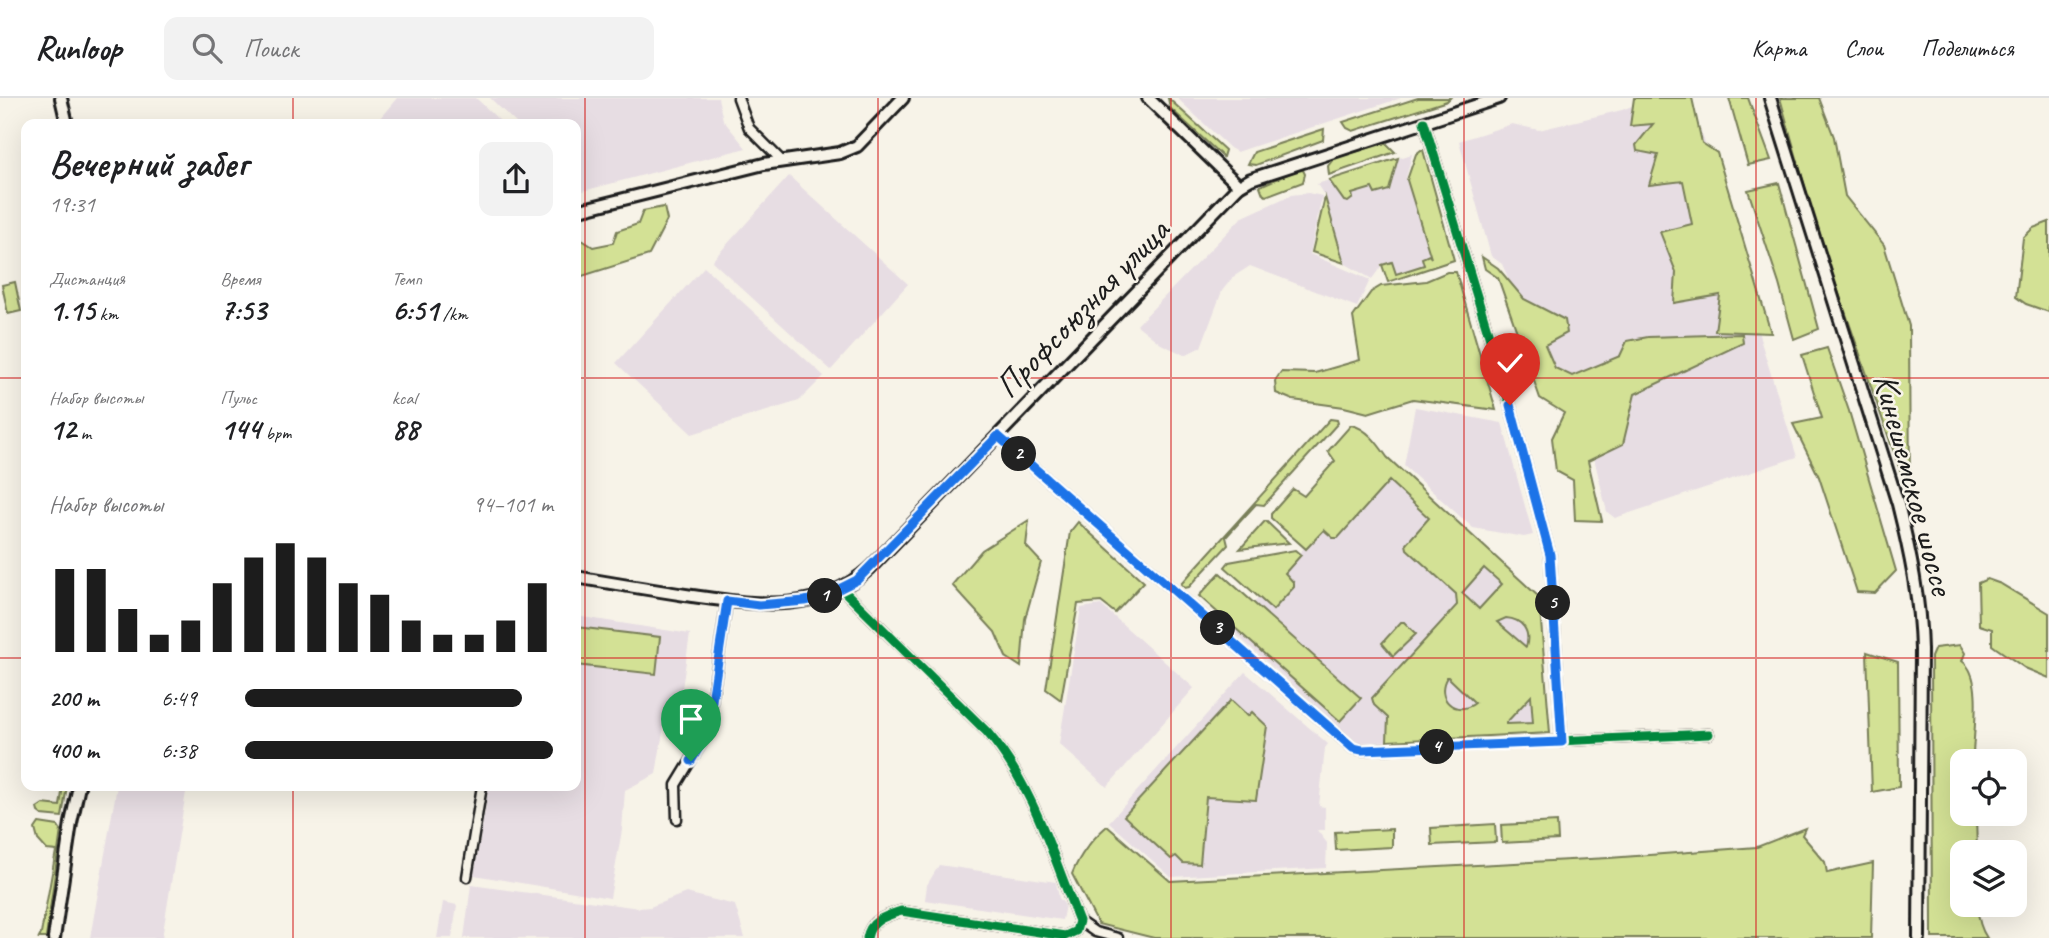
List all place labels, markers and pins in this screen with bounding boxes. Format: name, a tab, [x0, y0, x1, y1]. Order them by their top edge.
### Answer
pin	[1480, 333, 1540, 405]
pin: 2	[1002, 436, 1036, 472]
pin: 1	[808, 578, 842, 614]
pin: 5	[1536, 586, 1570, 620]
pin: 3	[1200, 610, 1236, 646]
pin	[661, 689, 721, 761]
pin: 4	[1420, 730, 1454, 764]

